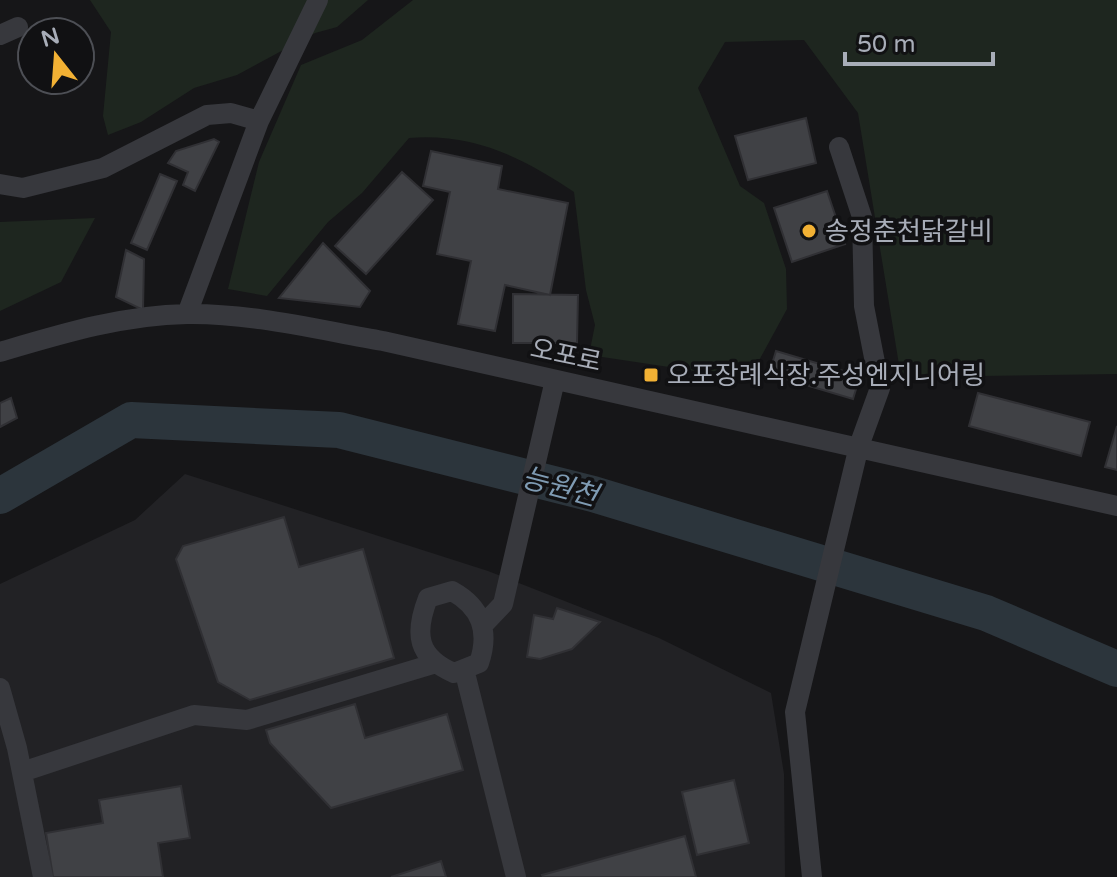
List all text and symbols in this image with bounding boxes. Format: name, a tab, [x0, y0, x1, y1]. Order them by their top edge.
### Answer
north arrow	[16, 16, 96, 96]
scale bar	[845, 16, 993, 66]
text: N	[38, 23, 63, 53]
text: 50 m	[857, 30, 915, 59]
place label: 송정춘천닭갈비	[825, 216, 992, 247]
marker: 송정춘천닭갈비	[800, 222, 818, 240]
street label: 오포로	[528, 333, 604, 378]
place label: 오포장례식장.주성엔지니어링	[667, 360, 985, 391]
marker: 오포장례식장.주성엔지니어링	[642, 366, 660, 384]
water label: 능원천	[518, 461, 605, 514]

